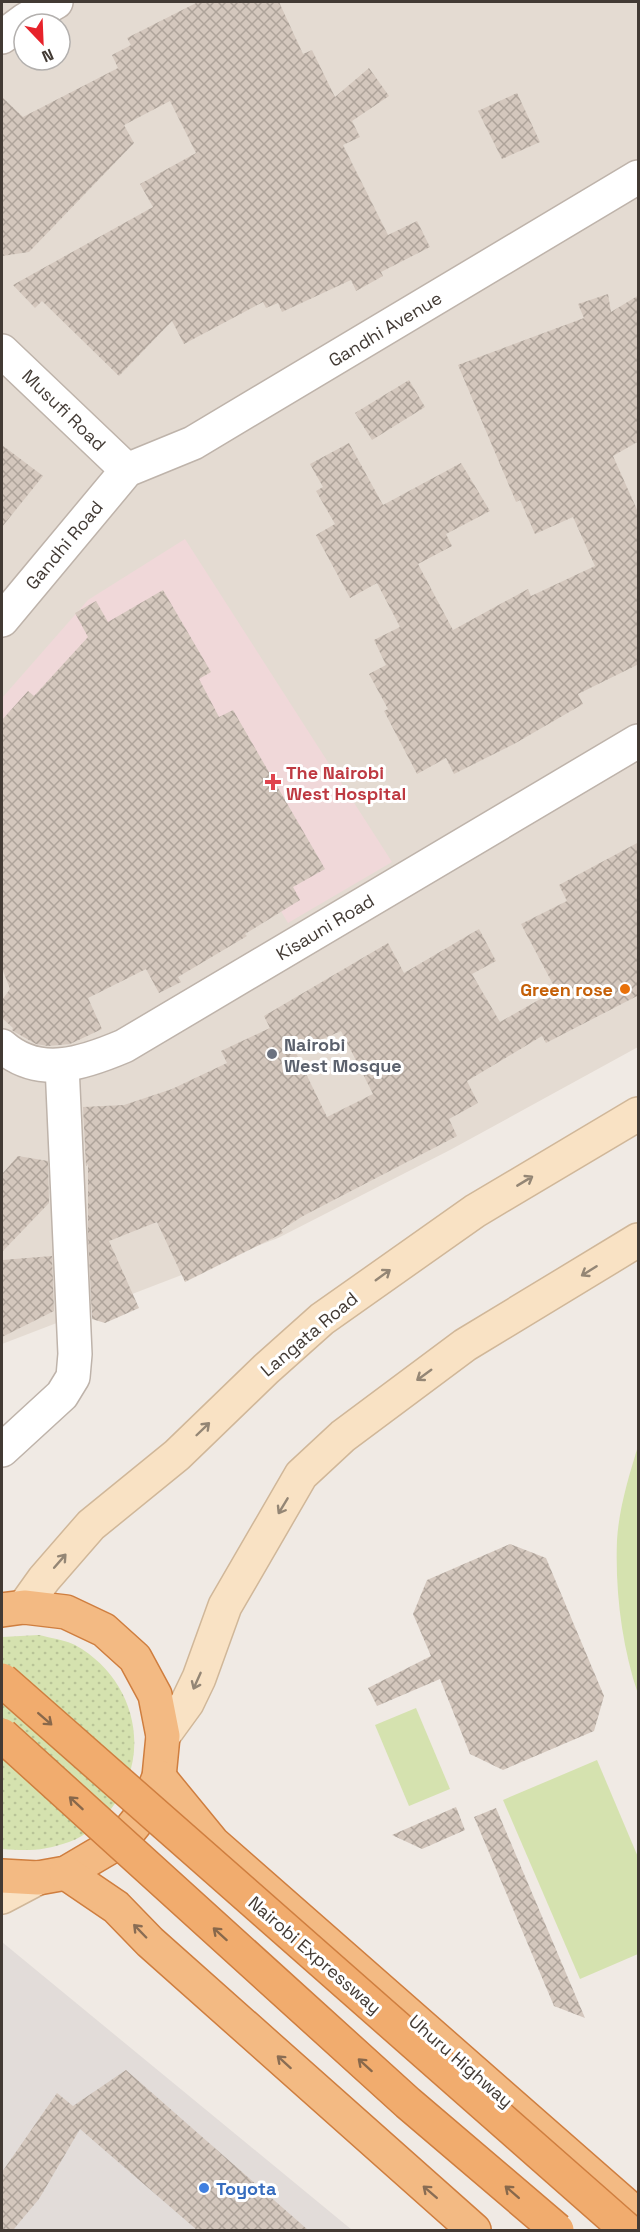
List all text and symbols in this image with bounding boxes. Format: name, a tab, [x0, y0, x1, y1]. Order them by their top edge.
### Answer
north arrow	[12, 12, 72, 72]
text: N	[39, 44, 57, 67]
street label: Gandhi Avenue	[324, 286, 446, 372]
street label: Musufi Road	[17, 364, 111, 456]
street label: Gandhi Road	[20, 496, 108, 594]
place label: The Nairobi West Hospital	[286, 761, 406, 805]
marker: The Nairobi West Hospital	[264, 773, 282, 791]
street label: Kisauni Road	[272, 889, 378, 965]
place label: Green rose	[520, 978, 613, 1001]
marker: Green rose	[618, 982, 632, 996]
place label: Nairobi West Mosque	[284, 1033, 402, 1077]
marker: Nairobi West Mosque	[265, 1047, 279, 1061]
one-way arrow	[516, 1175, 533, 1187]
one-way arrow	[581, 1266, 598, 1278]
one-way arrow	[374, 1269, 390, 1281]
street label: Langata Road	[256, 1287, 362, 1381]
one-way arrow	[417, 1369, 433, 1381]
one-way arrow	[196, 1422, 211, 1437]
one-way arrow	[276, 1497, 288, 1514]
one-way arrow	[53, 1554, 67, 1569]
one-way arrow	[191, 1671, 203, 1689]
one-way arrow	[38, 1712, 53, 1726]
one-way arrow	[69, 1796, 84, 1810]
street label: Nairobi Expressway	[244, 1891, 386, 2019]
one-way arrow	[133, 1924, 147, 1939]
one-way arrow	[213, 1927, 228, 1941]
street label: Uhuru Highway	[404, 2010, 518, 2112]
one-way arrow	[277, 2055, 292, 2069]
one-way arrow	[358, 2058, 373, 2072]
place label: Toyota	[216, 2177, 277, 2200]
marker: Toyota	[197, 2181, 211, 2195]
one-way arrow	[423, 2185, 438, 2199]
one-way arrow	[504, 2186, 520, 2199]

